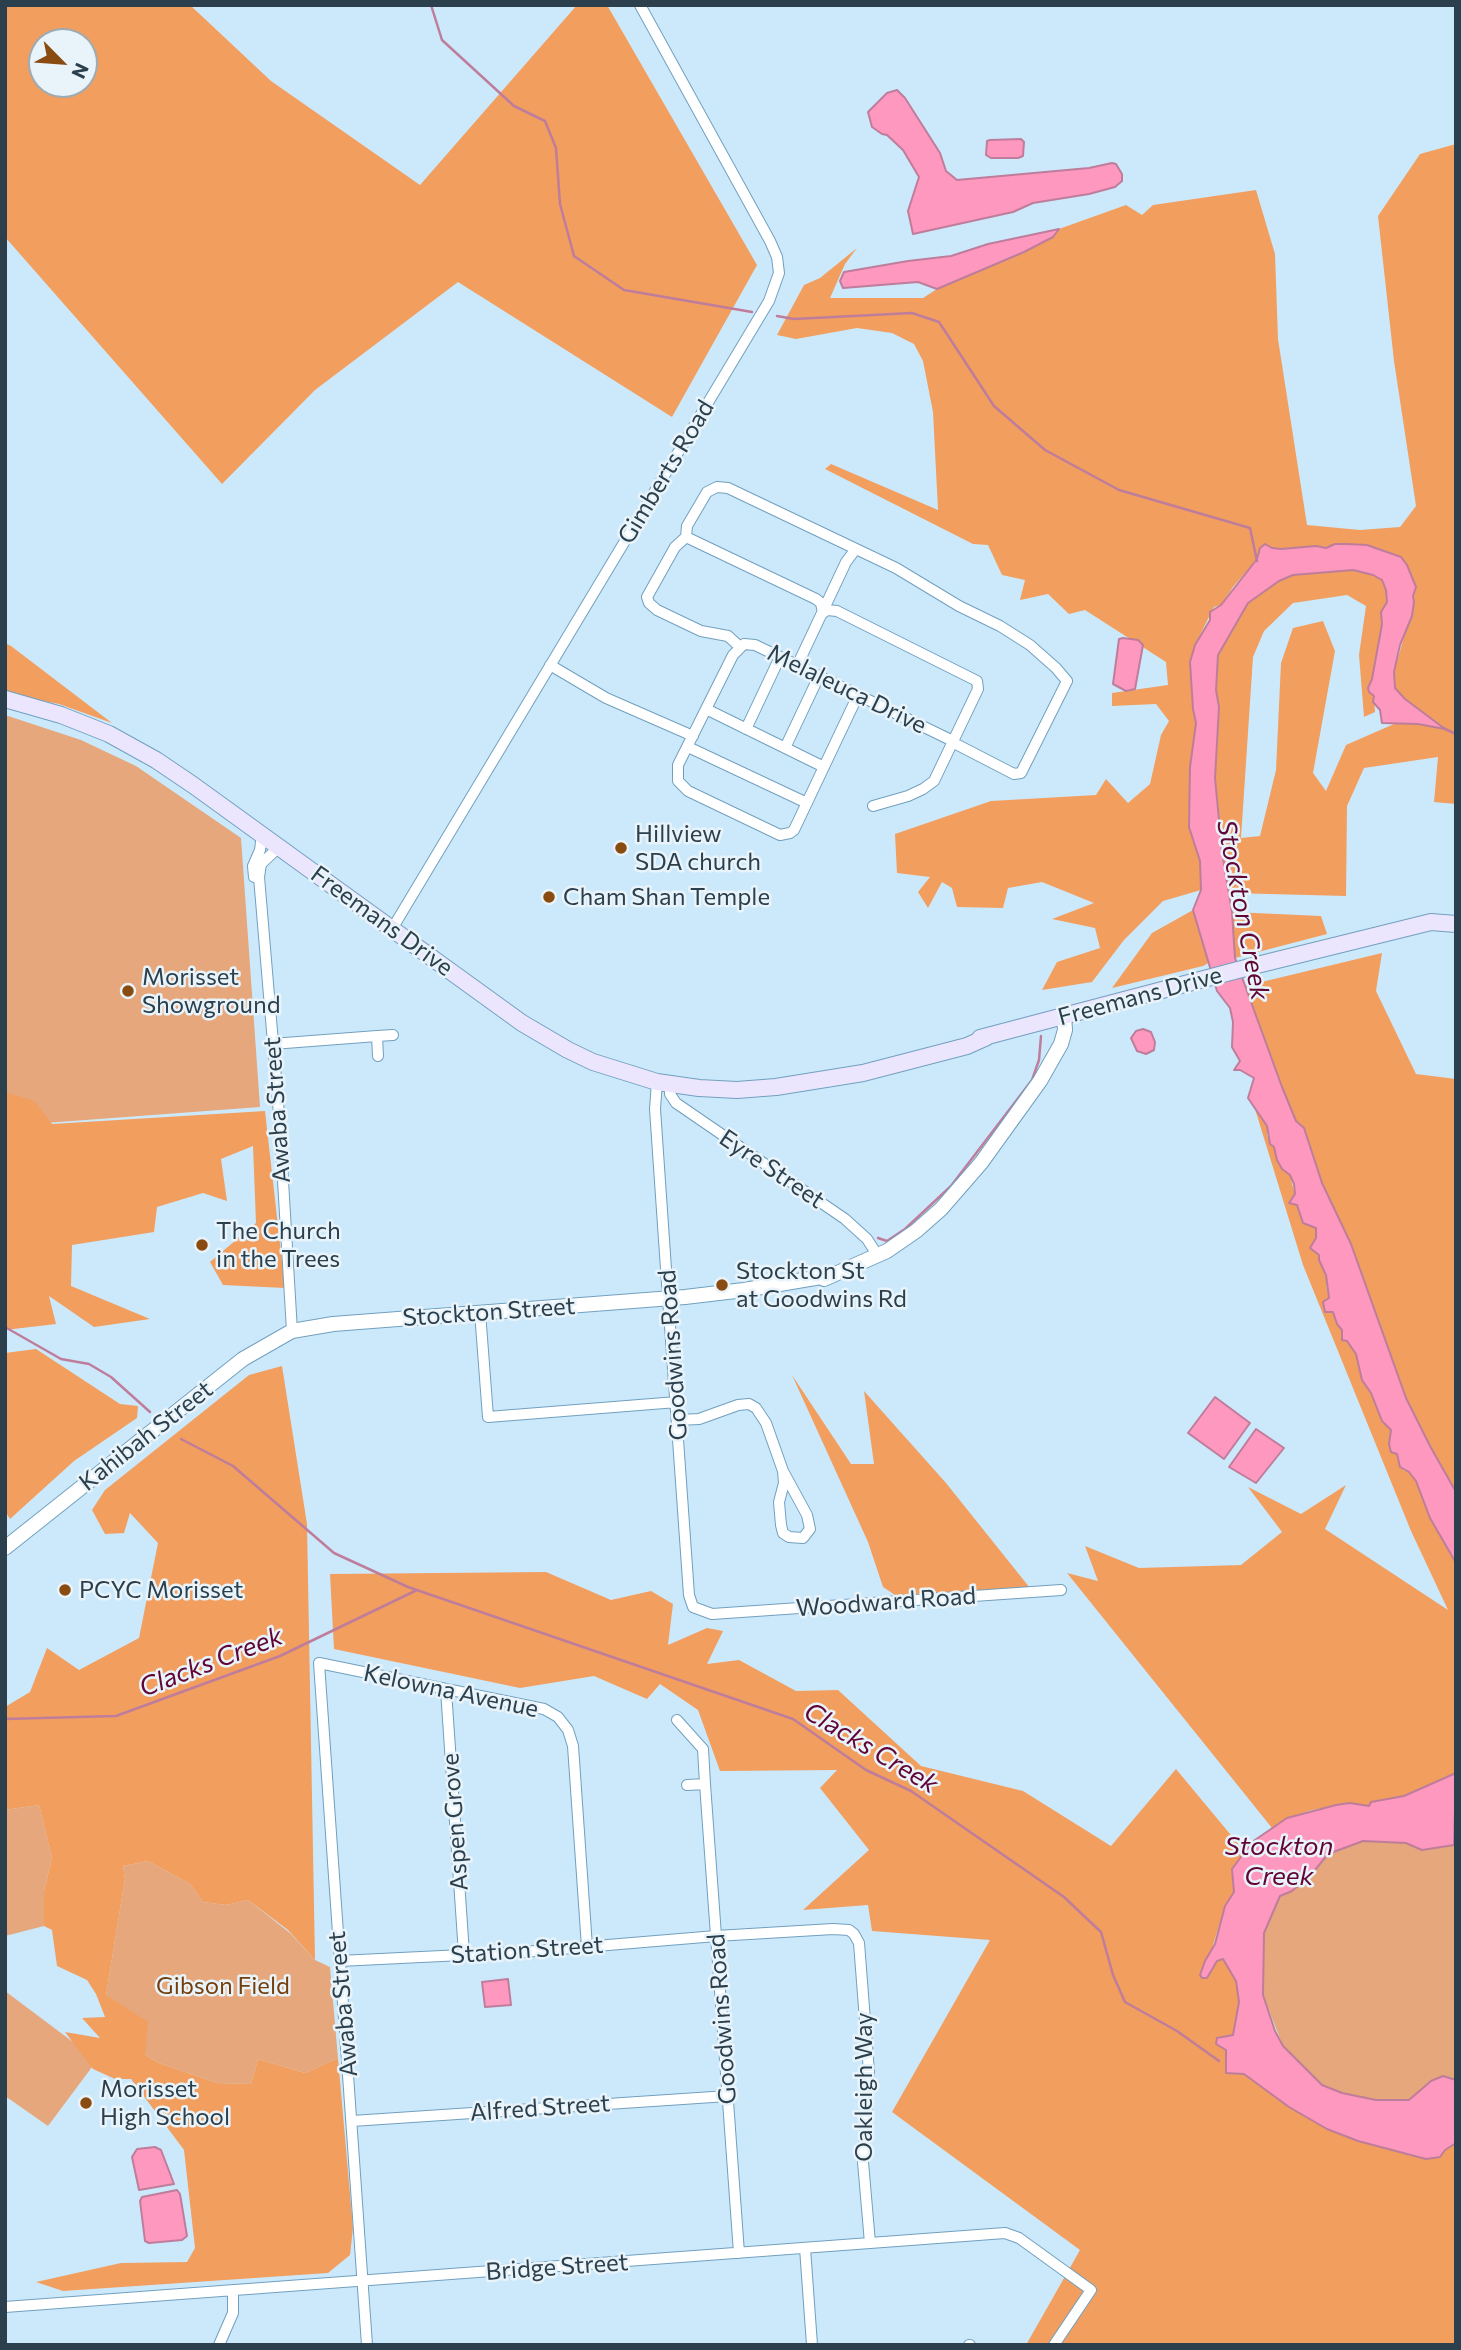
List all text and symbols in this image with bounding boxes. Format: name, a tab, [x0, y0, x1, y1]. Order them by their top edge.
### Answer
north arrow	[28, 28, 98, 98]
text: N	[67, 60, 94, 83]
street label: Gimberts Road	[612, 395, 720, 549]
street label: Melaleuca Drive	[763, 638, 931, 740]
water label: Stockton Creek	[1210, 817, 1276, 1003]
place label: Hillview SDA church	[635, 820, 761, 876]
marker: Hillview SDA church	[613, 840, 629, 856]
street label: Freemans Drive	[305, 860, 459, 982]
place label: Cham Shan Temple	[563, 883, 770, 911]
marker: Cham Shan Temple	[541, 889, 557, 905]
street label: Freemans Drive	[1055, 960, 1225, 1032]
place label: Morisset Showground	[142, 963, 280, 1019]
marker: Morisset Showground	[120, 983, 136, 999]
street label: Awaba Street	[258, 1036, 296, 1184]
street label: Eyre Street	[714, 1123, 830, 1215]
place label: The Church in the Trees	[216, 1217, 341, 1273]
marker: The Church in the Trees	[194, 1237, 210, 1253]
place label: Stockton St at Goodwins Rd	[736, 1257, 907, 1313]
street label: Goodwins Road	[653, 1269, 693, 1441]
marker: Stockton St at Goodwins Rd	[714, 1277, 730, 1293]
street label: Stockton Street	[402, 1292, 576, 1332]
street label: Kahibah Street	[73, 1375, 219, 1497]
place label: PCYC Morisset	[79, 1576, 243, 1604]
street label: Woodward Road	[795, 1581, 977, 1623]
marker: PCYC Morisset	[57, 1582, 73, 1598]
water label: Clacks Creek	[135, 1620, 287, 1704]
street label: Kelowna Avenue	[361, 1658, 541, 1724]
water label: Clacks Creek	[798, 1696, 944, 1800]
street label: Aspen Grove	[436, 1752, 474, 1892]
water label: Stockton Creek	[1225, 1830, 1333, 1892]
street label: Awaba Street	[322, 1930, 364, 2078]
street label: Station Street	[450, 1930, 604, 1970]
street label: Goodwins Road	[702, 1933, 742, 2105]
park label: Gibson Field	[156, 1972, 290, 2000]
street label: Oakleigh Way	[850, 2012, 878, 2162]
place label: Morisset High School	[100, 2075, 230, 2131]
street label: Alfred Street	[469, 2089, 611, 2127]
marker: Morisset High School	[78, 2095, 94, 2111]
street label: Bridge Street	[485, 2248, 629, 2286]

